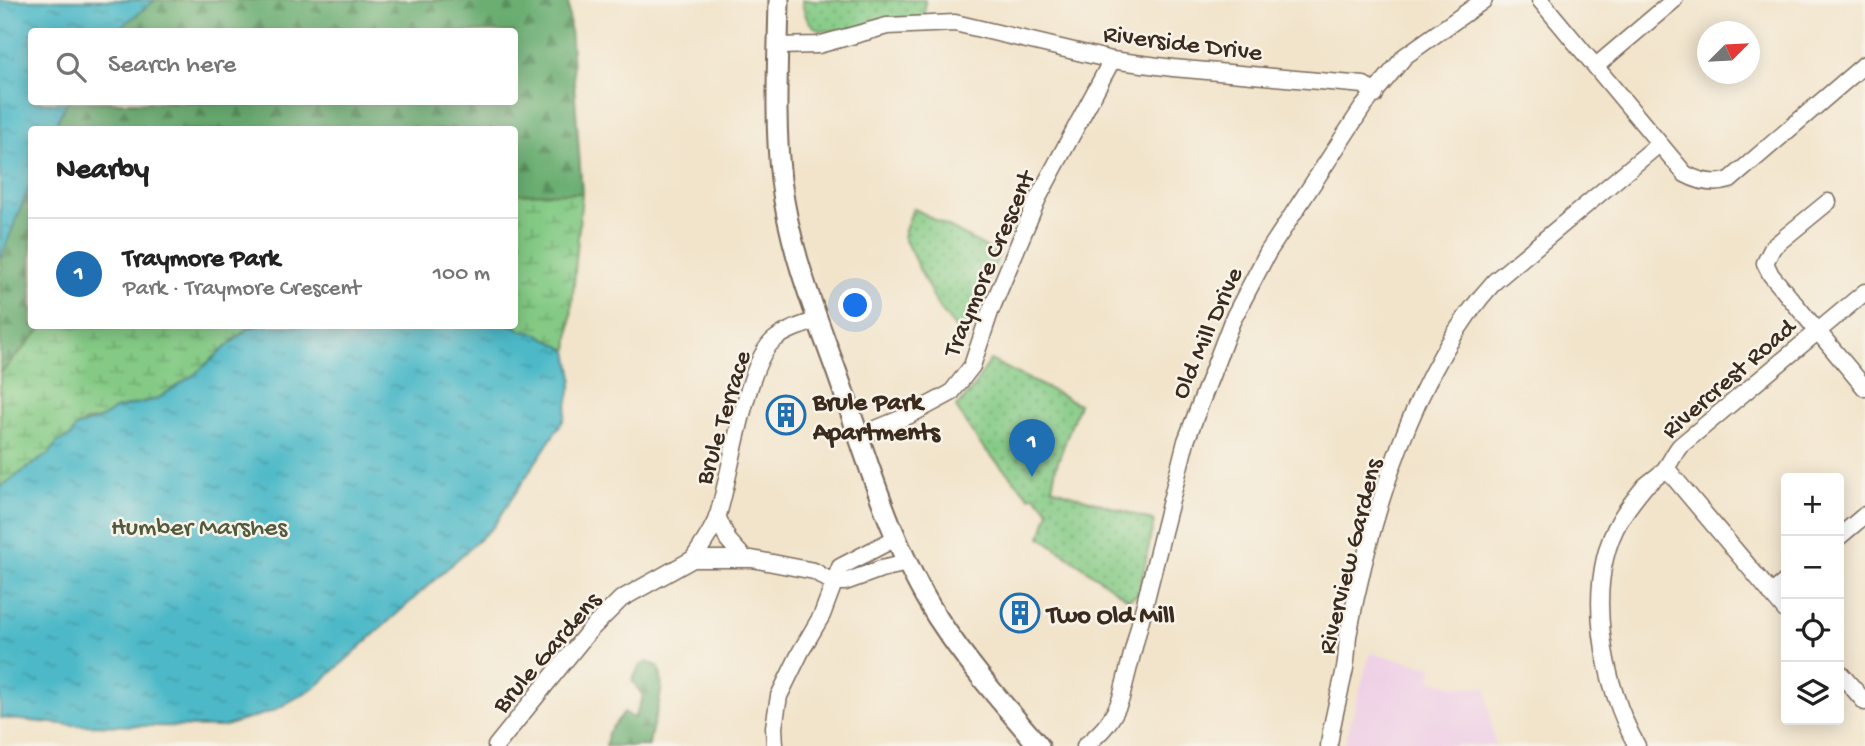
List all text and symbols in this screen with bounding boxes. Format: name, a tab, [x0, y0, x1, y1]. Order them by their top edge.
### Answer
street label: Riverside Drive	[1101, 20, 1264, 71]
north arrow	[1697, 21, 1760, 84]
search box	[28, 28, 518, 105]
icon: search	[52, 48, 90, 86]
text: Search here	[108, 51, 236, 82]
text: Nearby	[56, 154, 149, 189]
street label: Traymore Crescent	[937, 165, 1045, 364]
text: Traymore Park	[123, 245, 280, 276]
text: 1	[74, 261, 84, 288]
text: 100 m	[433, 261, 490, 288]
street label: Old Mill Drive	[1166, 263, 1252, 404]
text: Park · Traymore Crescent	[123, 276, 361, 303]
your location	[838, 288, 872, 322]
street label: Rivercrest Road	[1656, 312, 1805, 447]
street label: Brule Terrace	[690, 347, 761, 490]
place label: Brule Park Apartments	[812, 389, 941, 450]
building icon: Brule Park Apartments	[765, 394, 807, 436]
pin: 1	[1009, 419, 1055, 477]
street label: Riverview Gardens	[1313, 455, 1392, 658]
map controls	[1781, 473, 1844, 725]
button: +	[1781, 473, 1844, 536]
park label: Humber Marshes	[111, 514, 289, 545]
button: −	[1781, 536, 1844, 599]
street label: Brule Gardens	[487, 586, 610, 722]
building icon: Two Old Mill	[999, 592, 1041, 634]
button: locate	[1781, 599, 1844, 662]
place label: Two Old Mill	[1045, 602, 1175, 633]
button: layers	[1781, 662, 1844, 725]

